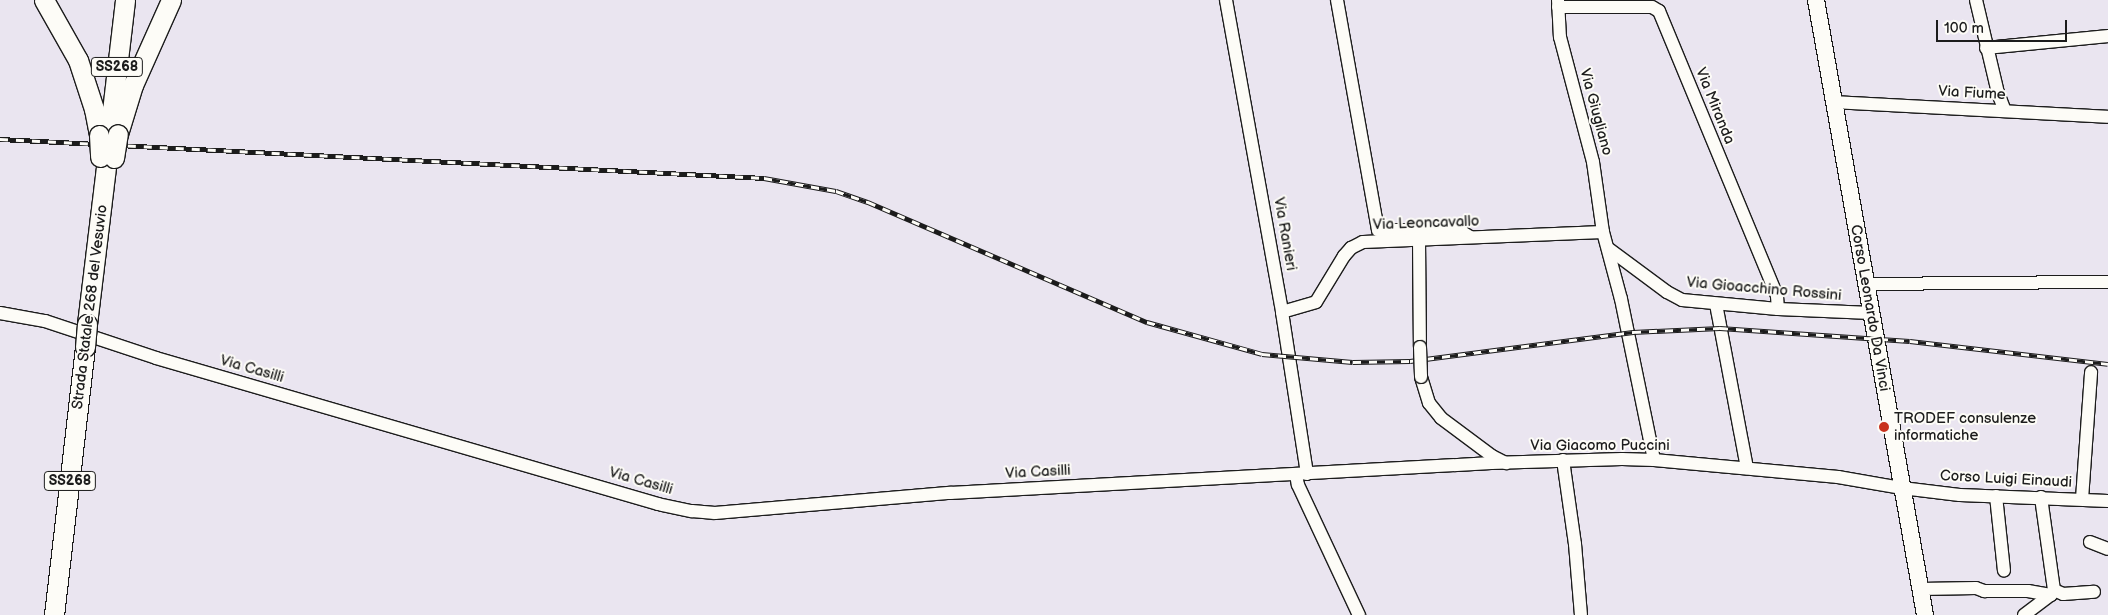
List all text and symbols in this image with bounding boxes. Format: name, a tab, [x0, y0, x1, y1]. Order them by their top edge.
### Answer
scale bar	[1938, 10, 2069, 42]
text: 100 m	[1944, 19, 1984, 38]
road number: SS268	[91, 56, 143, 78]
street label: Via Miranda	[1691, 65, 1739, 147]
street label: Via Giugliano	[1576, 66, 1616, 158]
street label: Via Fiume	[1938, 82, 2006, 104]
street label: Via Ranieri	[1270, 196, 1300, 272]
street label: Strada Statale 268 del Vesuvio	[68, 203, 112, 411]
street label: Via Leoncavallo	[1372, 212, 1480, 234]
street label: Corso Leonardo Da Vinci	[1846, 223, 1894, 393]
street label: Via Gioacchino Rossini	[1686, 273, 1842, 305]
street label: Via Casilli	[218, 351, 286, 387]
place label: TRODEF consulenze informatiche	[1894, 409, 2036, 444]
marker: TRODEF consulenze informatiche	[1878, 421, 1890, 433]
street label: Via Giacomo Puccini	[1530, 437, 1670, 455]
street label: Via Casilli	[1005, 461, 1071, 483]
street label: Via Casilli	[607, 463, 675, 499]
street label: Corso Luigi Einaudi	[1940, 467, 2072, 491]
road number: SS268	[44, 470, 96, 492]

